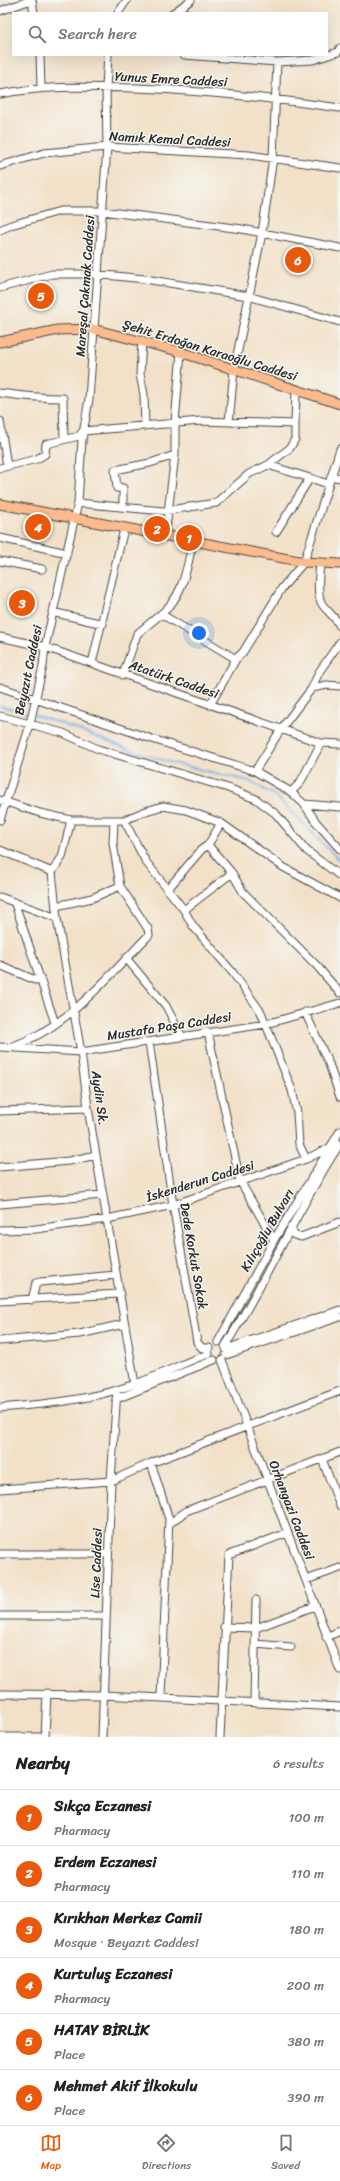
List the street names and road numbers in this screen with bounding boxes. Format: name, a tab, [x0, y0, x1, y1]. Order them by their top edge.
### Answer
street label: Yunus Emre Caddesi	[114, 65, 228, 93]
street label: Namık Kemal Caddesi	[109, 124, 232, 154]
street label: Mareşal Çakmak Caddesi	[69, 214, 101, 357]
street label: Şehit Erdoğan Karaoğlu Caddesi	[120, 312, 301, 388]
street label: Beyazıt Caddesi	[7, 622, 49, 717]
street label: Atatürk Caddesi	[125, 653, 222, 705]
street label: Mustafa Paşa Caddesi	[105, 1005, 233, 1047]
street label: Aydin Sk.	[85, 1068, 115, 1127]
street label: İskenderun Caddesi	[142, 1154, 257, 1209]
street label: Kılıçoğlu Bulvarı	[234, 1184, 300, 1276]
street label: Dede Korkut Sokak	[173, 1201, 215, 1311]
street label: Orhangazi Caddesi	[262, 1457, 322, 1564]
street label: Lise Caddesi	[83, 1527, 109, 1598]

